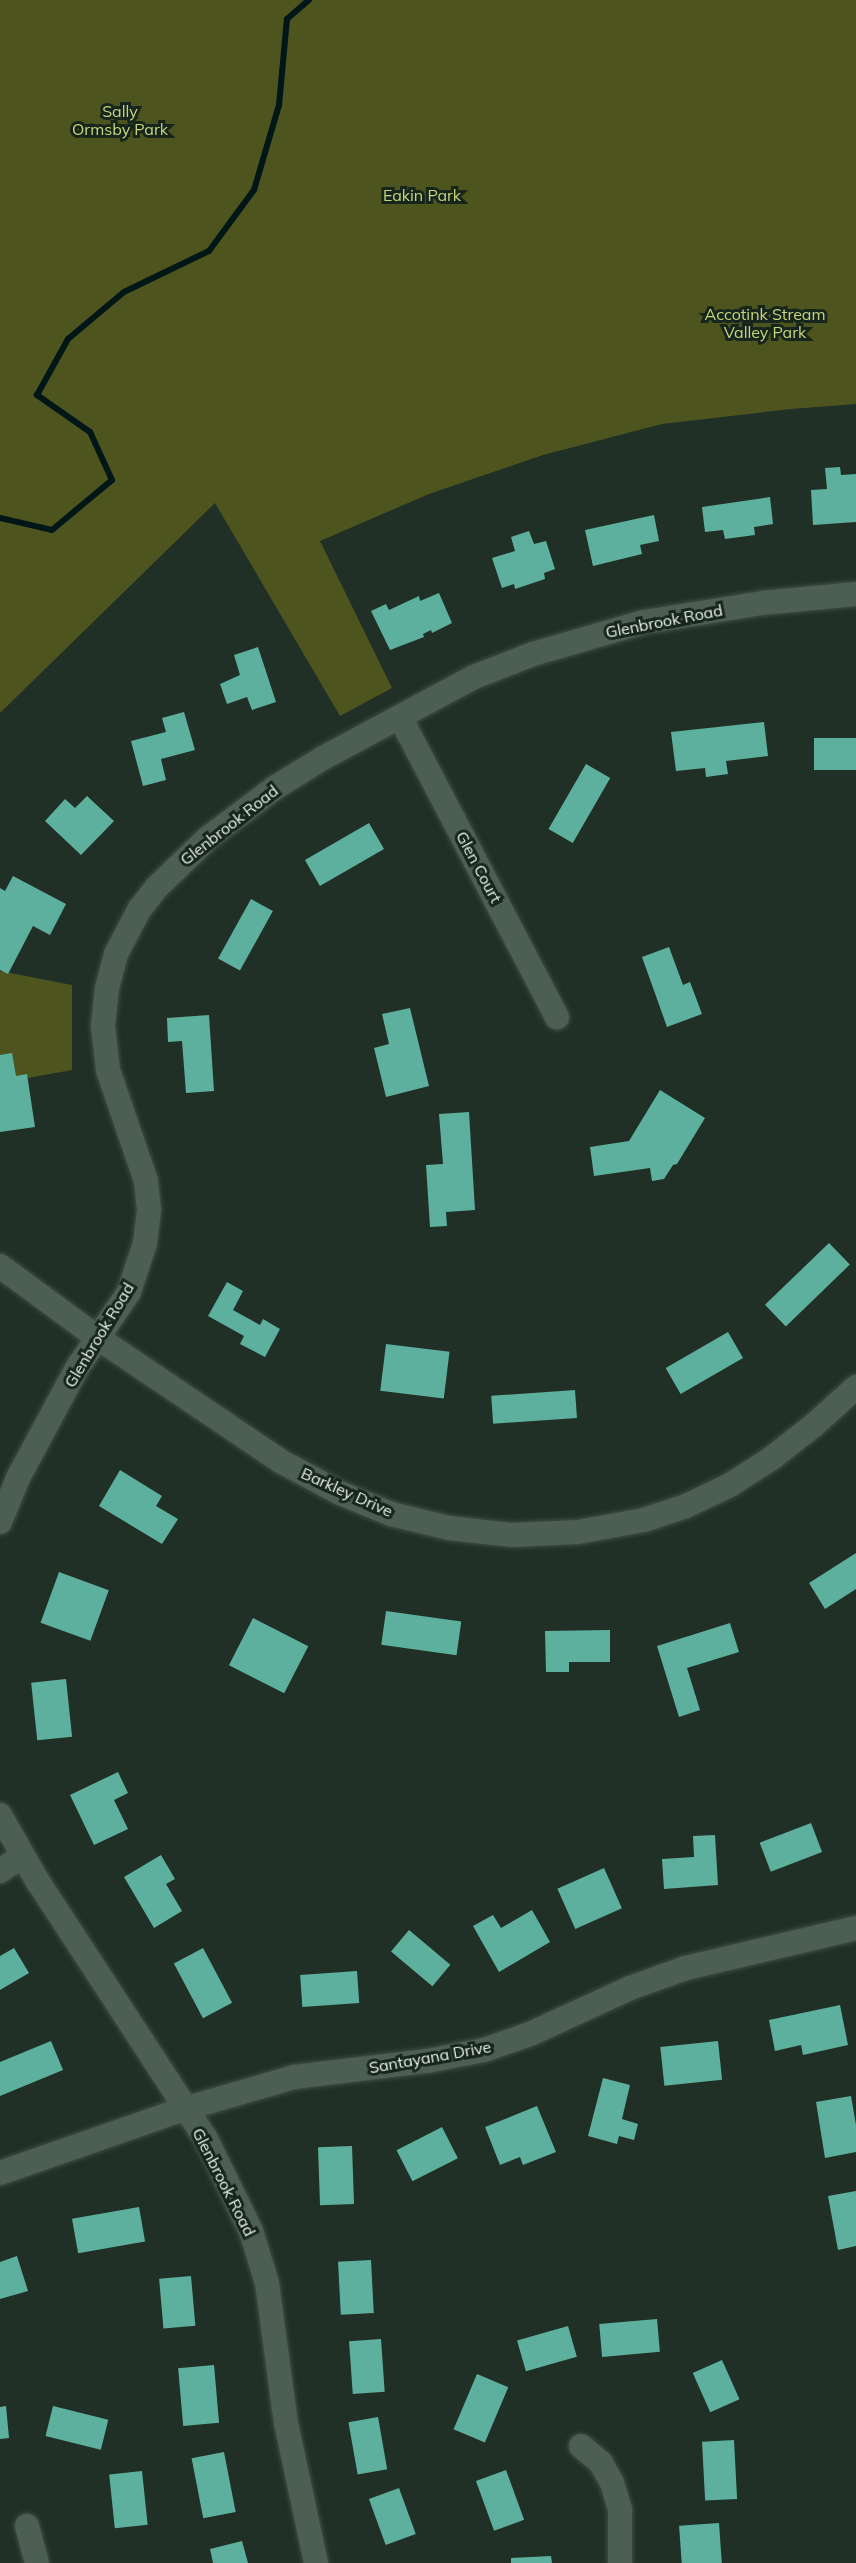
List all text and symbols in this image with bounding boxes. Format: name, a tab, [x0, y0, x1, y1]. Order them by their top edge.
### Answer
park label: Sally Ormsby Park	[72, 101, 168, 139]
park label: Eakin Park	[383, 185, 461, 205]
park label: Accotink Stream Valley Park	[704, 304, 826, 342]
street label: Glenbrook Road	[604, 600, 724, 642]
street label: Glenbrook Road	[176, 781, 282, 869]
street label: Glen Court	[452, 828, 506, 906]
street label: Glenbrook Road	[60, 1279, 138, 1391]
street label: Barkley Drive	[298, 1463, 396, 1521]
street label: Santayana Drive	[367, 2037, 493, 2077]
street label: Glenbrook Road	[188, 2125, 260, 2239]

